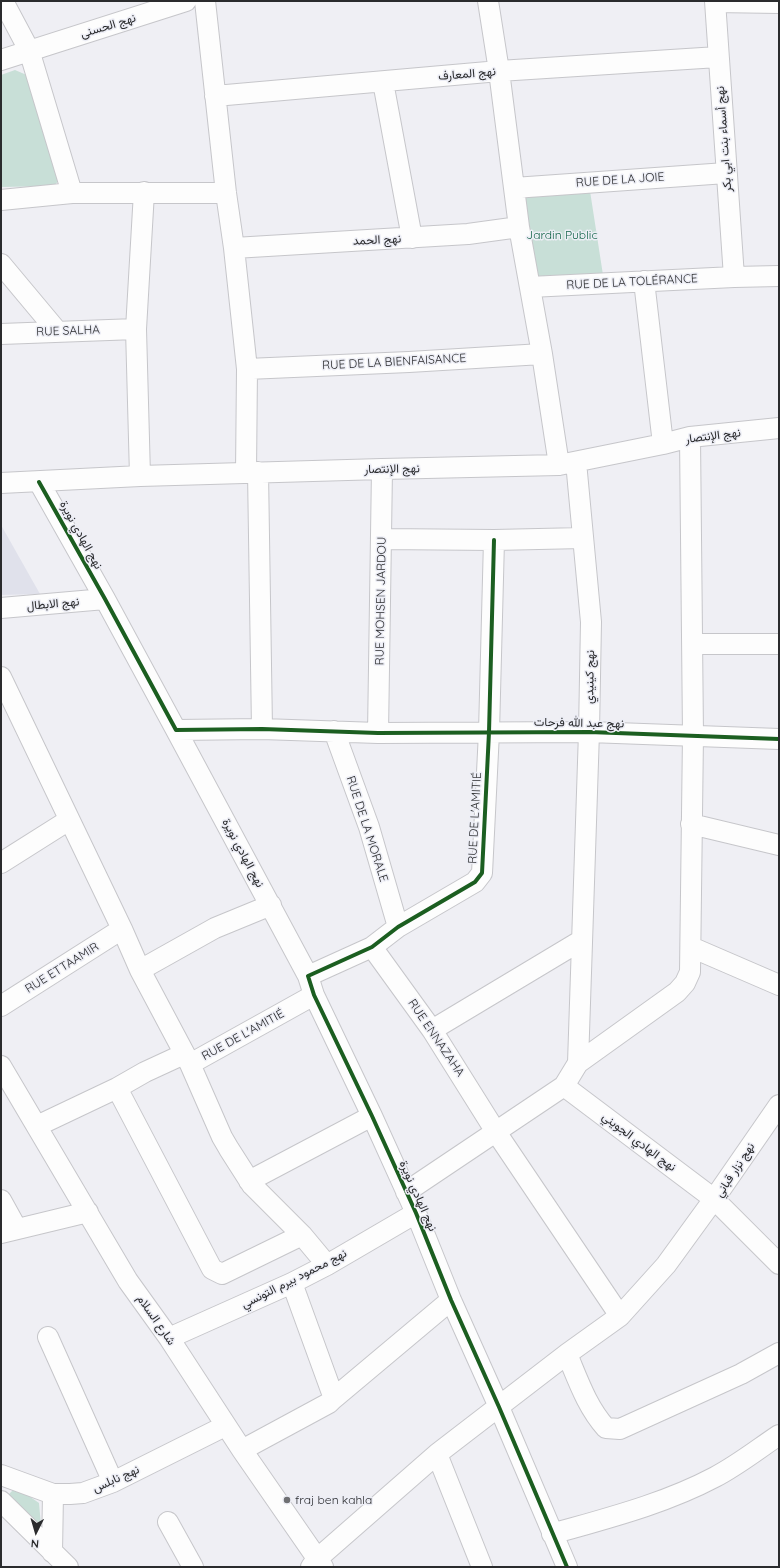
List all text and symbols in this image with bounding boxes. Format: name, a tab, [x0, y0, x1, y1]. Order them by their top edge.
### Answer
street label: نهج الحسنى	[78, 11, 138, 41]
street label: نهج المعارف	[438, 64, 496, 84]
street label: نهج أسماء بنت ابي بكر	[713, 86, 735, 192]
street label: RUE DE LA JOIE	[575, 170, 665, 190]
park label: Jardin Public	[526, 228, 598, 242]
street label: نهج الحمد	[352, 232, 402, 248]
street label: RUE DE LA TOLÉRANCE	[566, 271, 698, 293]
street label: RUE SALHA	[36, 323, 100, 339]
street label: RUE DE LA BIENFAISANCE	[322, 351, 466, 373]
street label: نهج الإنتصار	[684, 425, 742, 447]
street label: نهج الإنتصار	[364, 461, 420, 477]
street label: نهج الهادي نويرة	[56, 498, 106, 572]
street label: RUE MOHSEN JARDOU	[373, 536, 389, 666]
street label: نهج الابطال	[26, 595, 80, 613]
street label: نهج كينيدي	[582, 650, 598, 704]
street label: نهج عبد الله فرحات	[534, 715, 624, 731]
street label: RUE DE L'AMITIÉ	[465, 772, 485, 864]
street label: RUE DE LA MORALE	[343, 774, 391, 884]
street label: نهج الهادي نويرة	[219, 816, 267, 890]
street label: RUE ETTAAMIR	[22, 940, 102, 996]
street label: RUE ENNAZAHA	[405, 996, 467, 1080]
street label: RUE DE L'AMITIÉ	[199, 1006, 287, 1064]
street label: نهج الهادي الجويني	[599, 1109, 679, 1175]
street label: نهج نزار قباني	[712, 1140, 758, 1200]
street label: نهج الهادي نويرة	[396, 1158, 440, 1234]
street label: نهج محمود بيرم التونسي	[239, 1246, 349, 1312]
street label: شارع السلام	[133, 1292, 179, 1348]
street label: نهج نابلس	[90, 1462, 142, 1496]
place label: fraj ben kahla	[295, 1493, 372, 1507]
marker: fraj ben kahla	[282, 1495, 292, 1505]
north arrow	[16, 1512, 56, 1552]
text: N	[30, 1537, 40, 1551]

